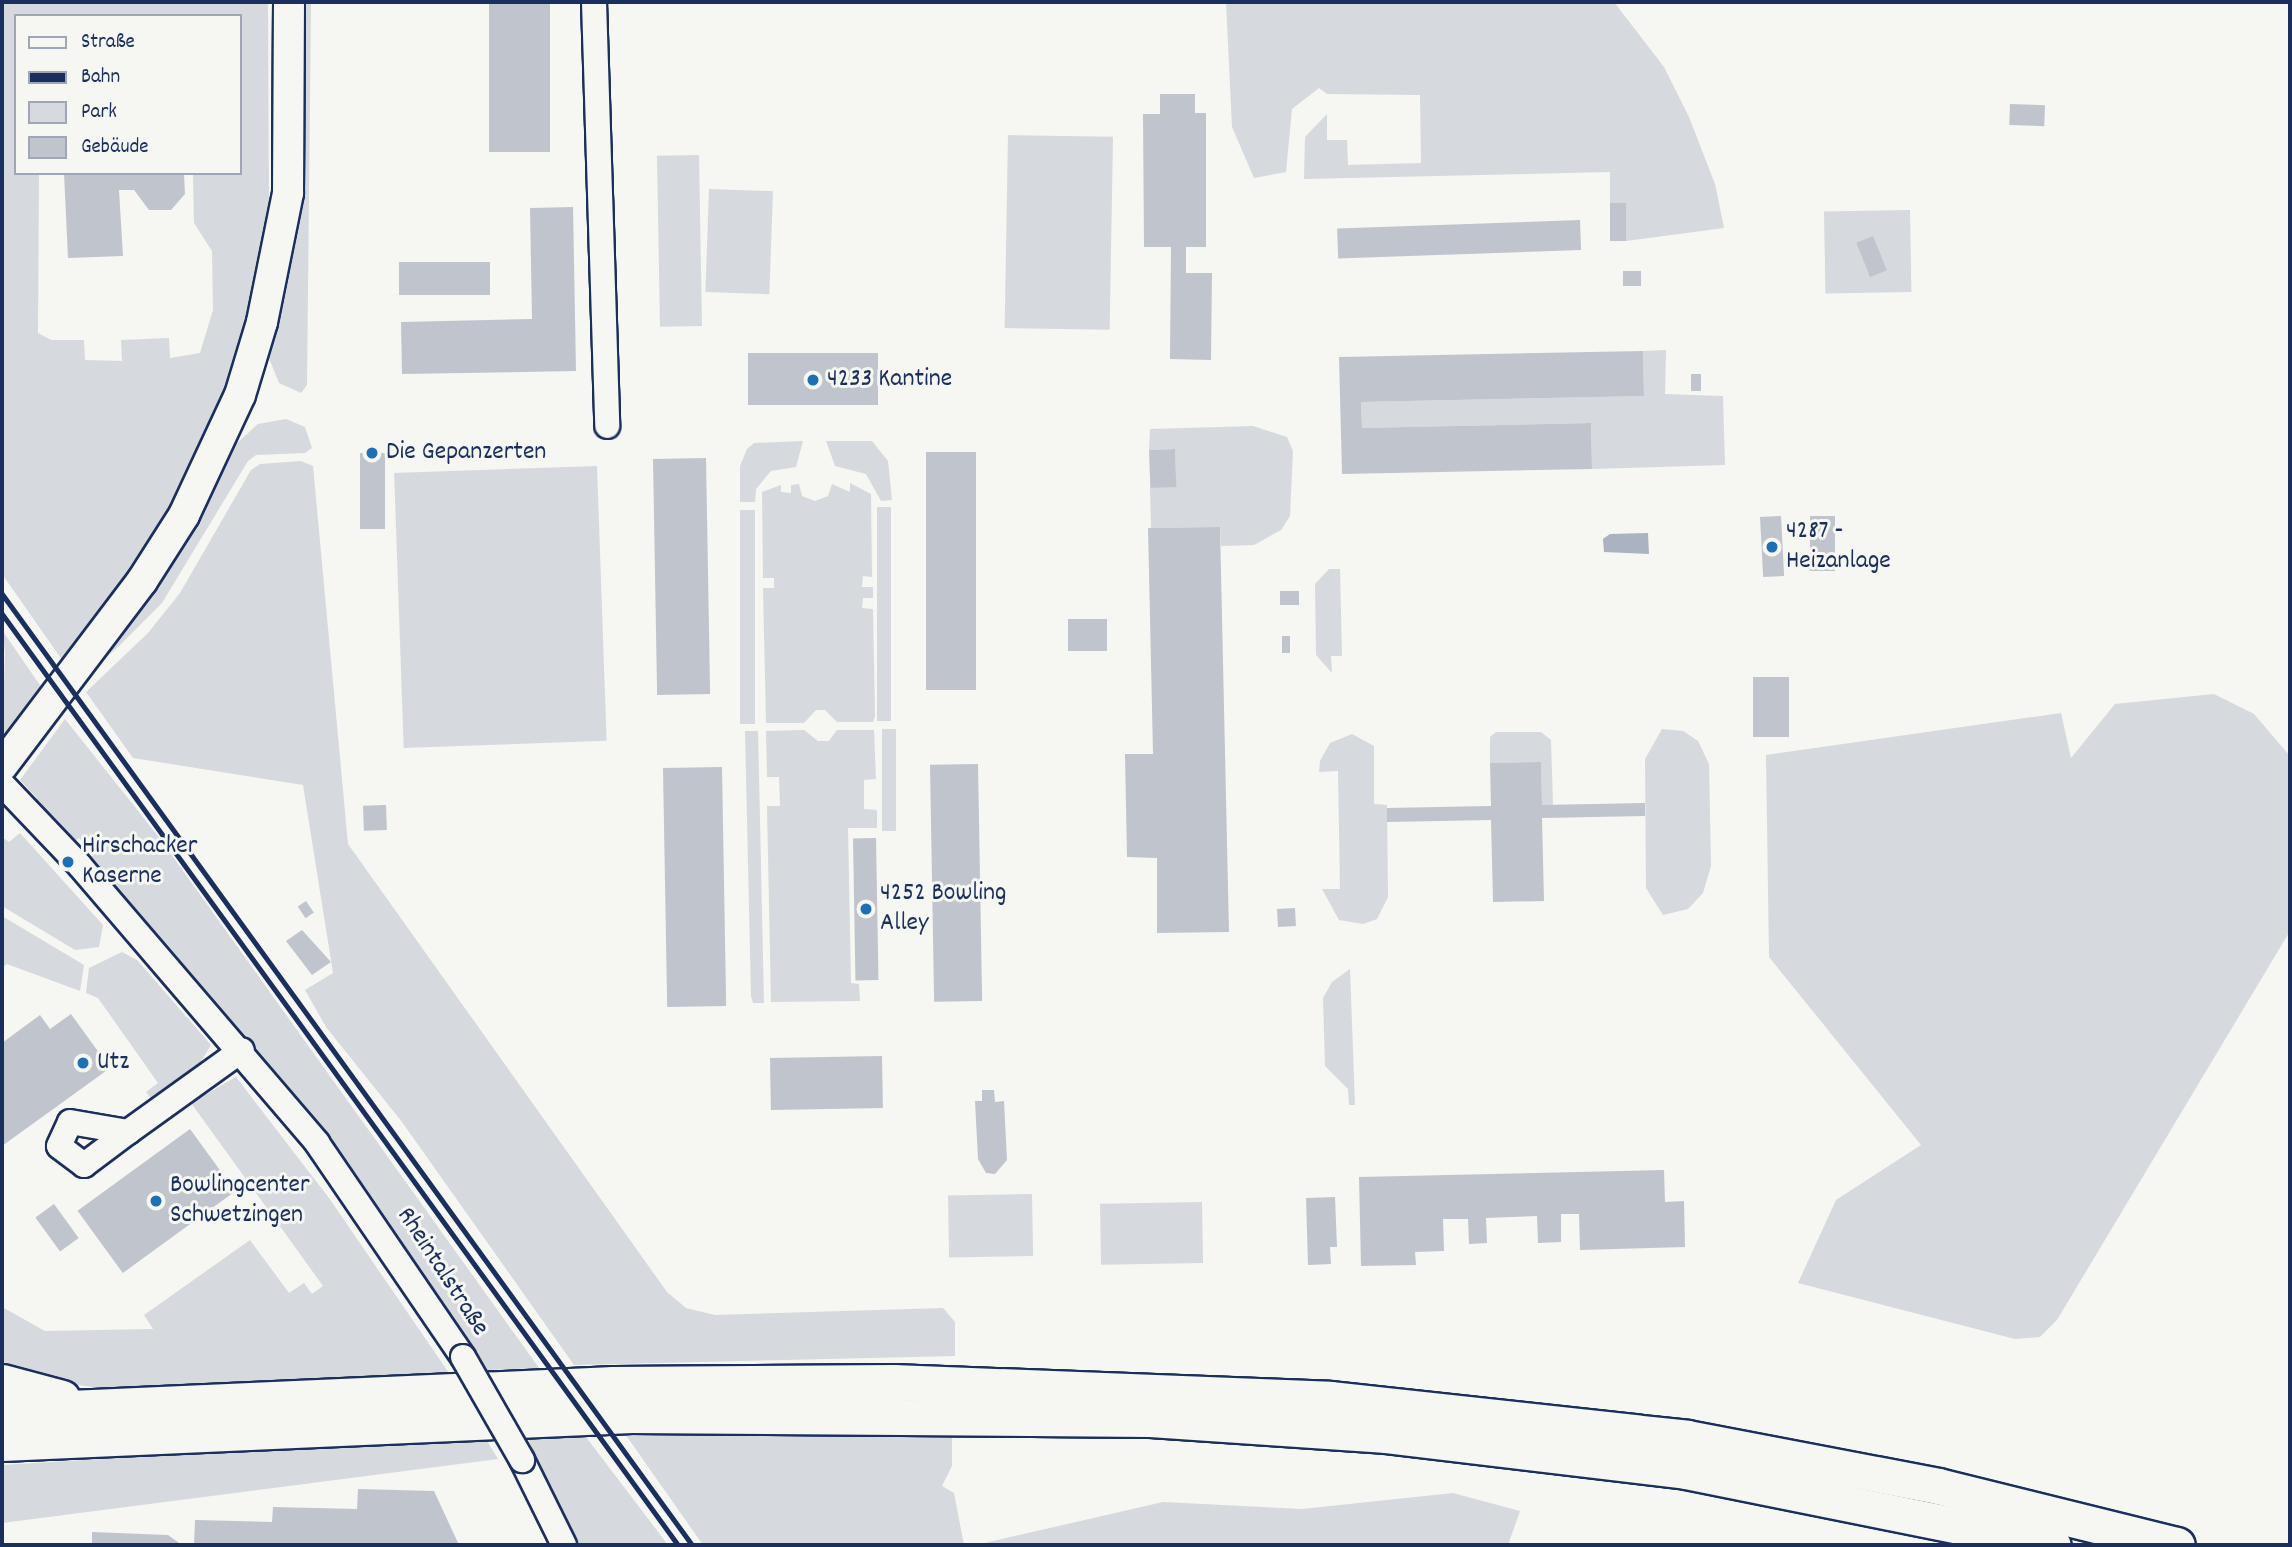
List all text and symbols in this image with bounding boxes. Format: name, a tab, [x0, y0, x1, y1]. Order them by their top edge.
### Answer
legend	[14, 14, 242, 175]
text: Straße	[81, 28, 135, 58]
text: Bahn	[81, 63, 120, 93]
text: Park	[81, 98, 117, 128]
text: Gebäude	[81, 133, 149, 163]
place label: 4233 Kantine	[827, 364, 952, 396]
marker: 4233 Kantine	[805, 372, 821, 388]
place label: Die Gepanzerten	[386, 437, 546, 469]
marker: Die Gepanzerten	[364, 445, 380, 461]
place label: 4287 - Heizanlage	[1786, 516, 1891, 578]
marker: 4287 - Heizanlage	[1764, 539, 1780, 555]
place label: Hirschacker Kaserne	[82, 831, 197, 892]
marker: Hirschacker Kaserne	[60, 854, 76, 870]
place label: 4252 Bowling Alley	[880, 878, 1006, 940]
marker: 4252 Bowling Alley	[858, 901, 874, 917]
place label: Utz	[97, 1047, 129, 1079]
marker: Utz	[75, 1055, 91, 1071]
place label: Bowlingcenter Schwetzingen	[170, 1170, 310, 1232]
marker: Bowlingcenter Schwetzingen	[148, 1193, 164, 1209]
street label: Rheintalstraße	[389, 1202, 495, 1342]

